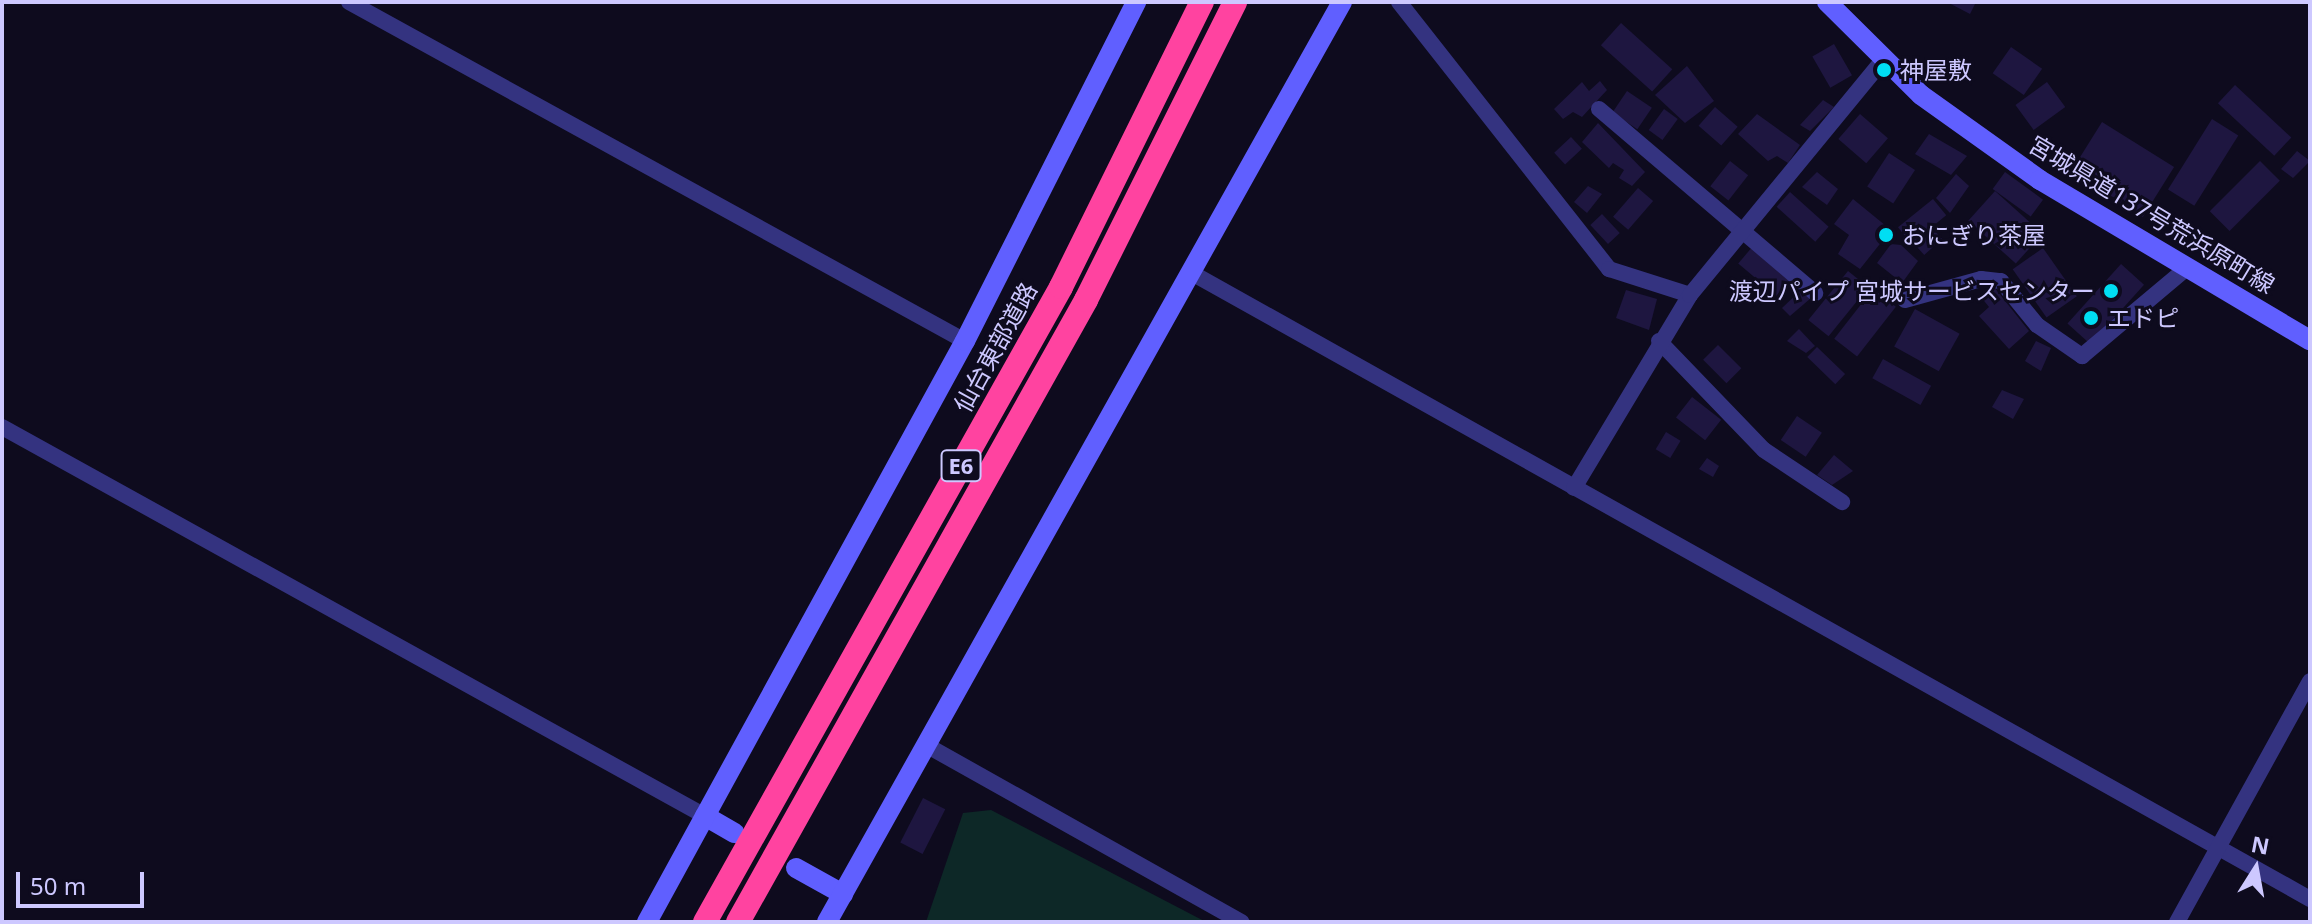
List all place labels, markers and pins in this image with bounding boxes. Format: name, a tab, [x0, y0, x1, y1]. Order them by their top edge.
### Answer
place label: 神屋敷	[1900, 56, 1972, 84]
marker: 神屋敷	[1875, 61, 1893, 79]
place label: おにぎり茶屋	[1902, 221, 2046, 249]
marker: おにぎり茶屋	[1877, 226, 1895, 244]
place label: 渡辺パイプ 宮城サービスセンター	[1729, 277, 2095, 305]
marker: 渡辺パイプ 宮城サービスセンター	[2102, 282, 2120, 300]
place label: エドピ	[2107, 304, 2179, 332]
marker: エドピ	[2082, 309, 2100, 327]

